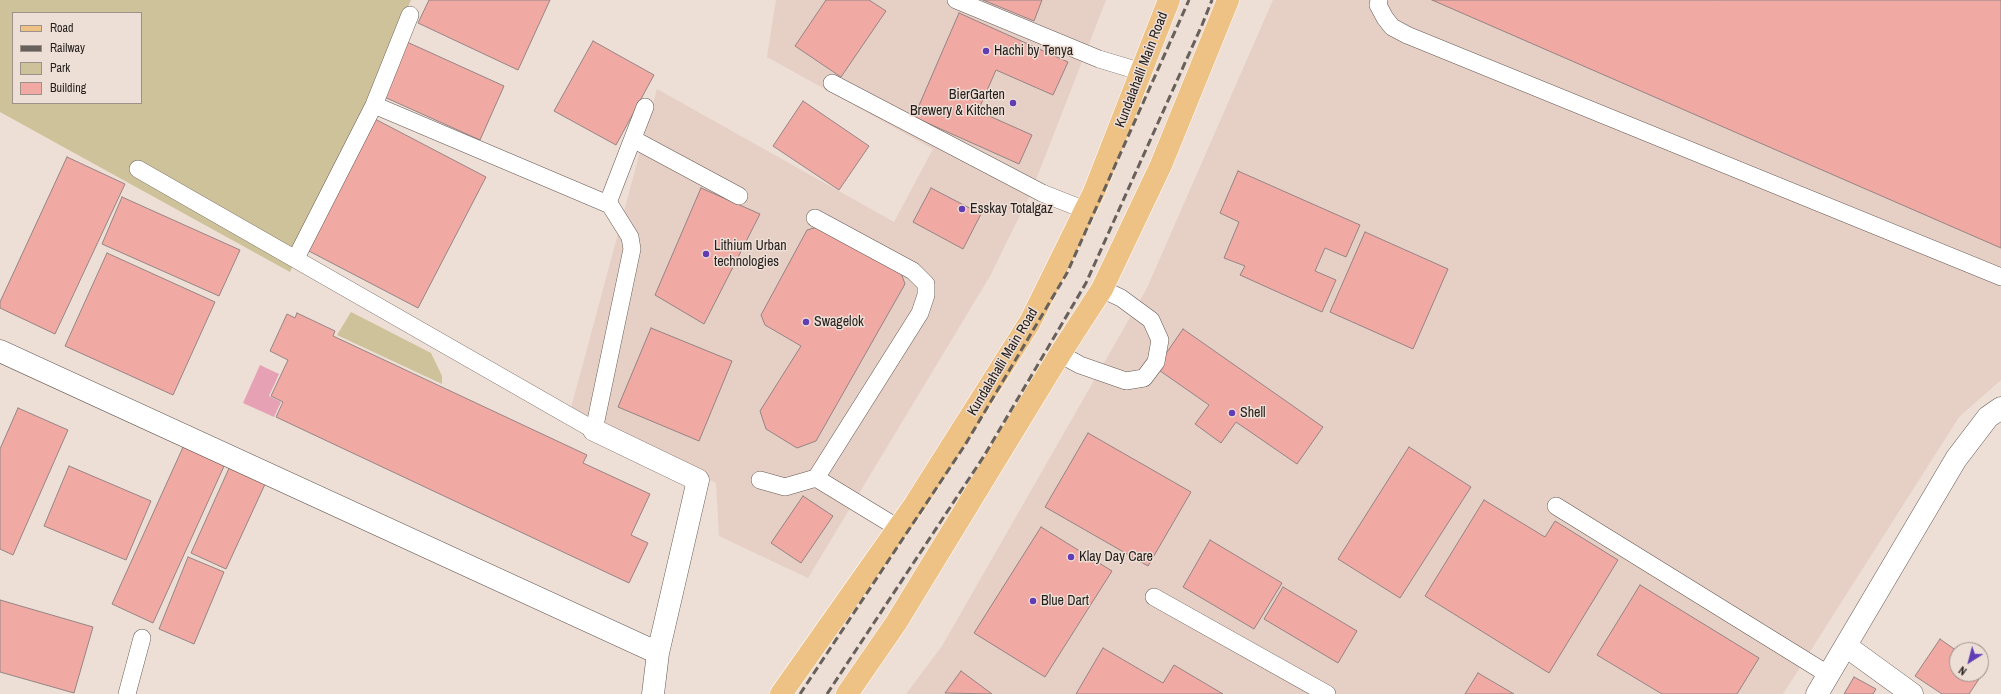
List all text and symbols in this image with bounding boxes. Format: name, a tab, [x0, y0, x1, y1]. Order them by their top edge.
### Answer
street label: Kundalahalli Main Road	[1112, 10, 1172, 130]
legend	[12, 12, 142, 104]
text: Road	[50, 20, 74, 36]
text: Railway	[50, 40, 85, 56]
place label: Hachi by Tenya	[994, 43, 1073, 59]
marker: Hachi by Tenya	[981, 46, 991, 56]
text: Park	[50, 60, 70, 76]
text: Building	[50, 80, 86, 96]
place label: BierGarten Brewery & Kitchen	[910, 87, 1005, 120]
marker: BierGarten Brewery & Kitchen	[1008, 98, 1018, 108]
place label: Esskay Totalgaz	[970, 201, 1053, 217]
marker: Esskay Totalgaz	[957, 204, 967, 214]
place label: Lithium Urban technologies	[714, 238, 787, 270]
marker: Lithium Urban technologies	[701, 249, 711, 259]
street label: Kundalahalli Main Road	[964, 305, 1042, 419]
place label: Swagelok	[814, 314, 864, 330]
marker: Swagelok	[801, 317, 811, 327]
place label: Shell	[1240, 405, 1266, 421]
marker: Shell	[1227, 408, 1237, 418]
place label: Klay Day Care	[1079, 549, 1153, 565]
marker: Klay Day Care	[1066, 552, 1076, 562]
place label: Blue Dart	[1041, 593, 1089, 609]
marker: Blue Dart	[1028, 596, 1038, 606]
north arrow	[1949, 642, 1989, 682]
text: N	[1956, 663, 1969, 678]

